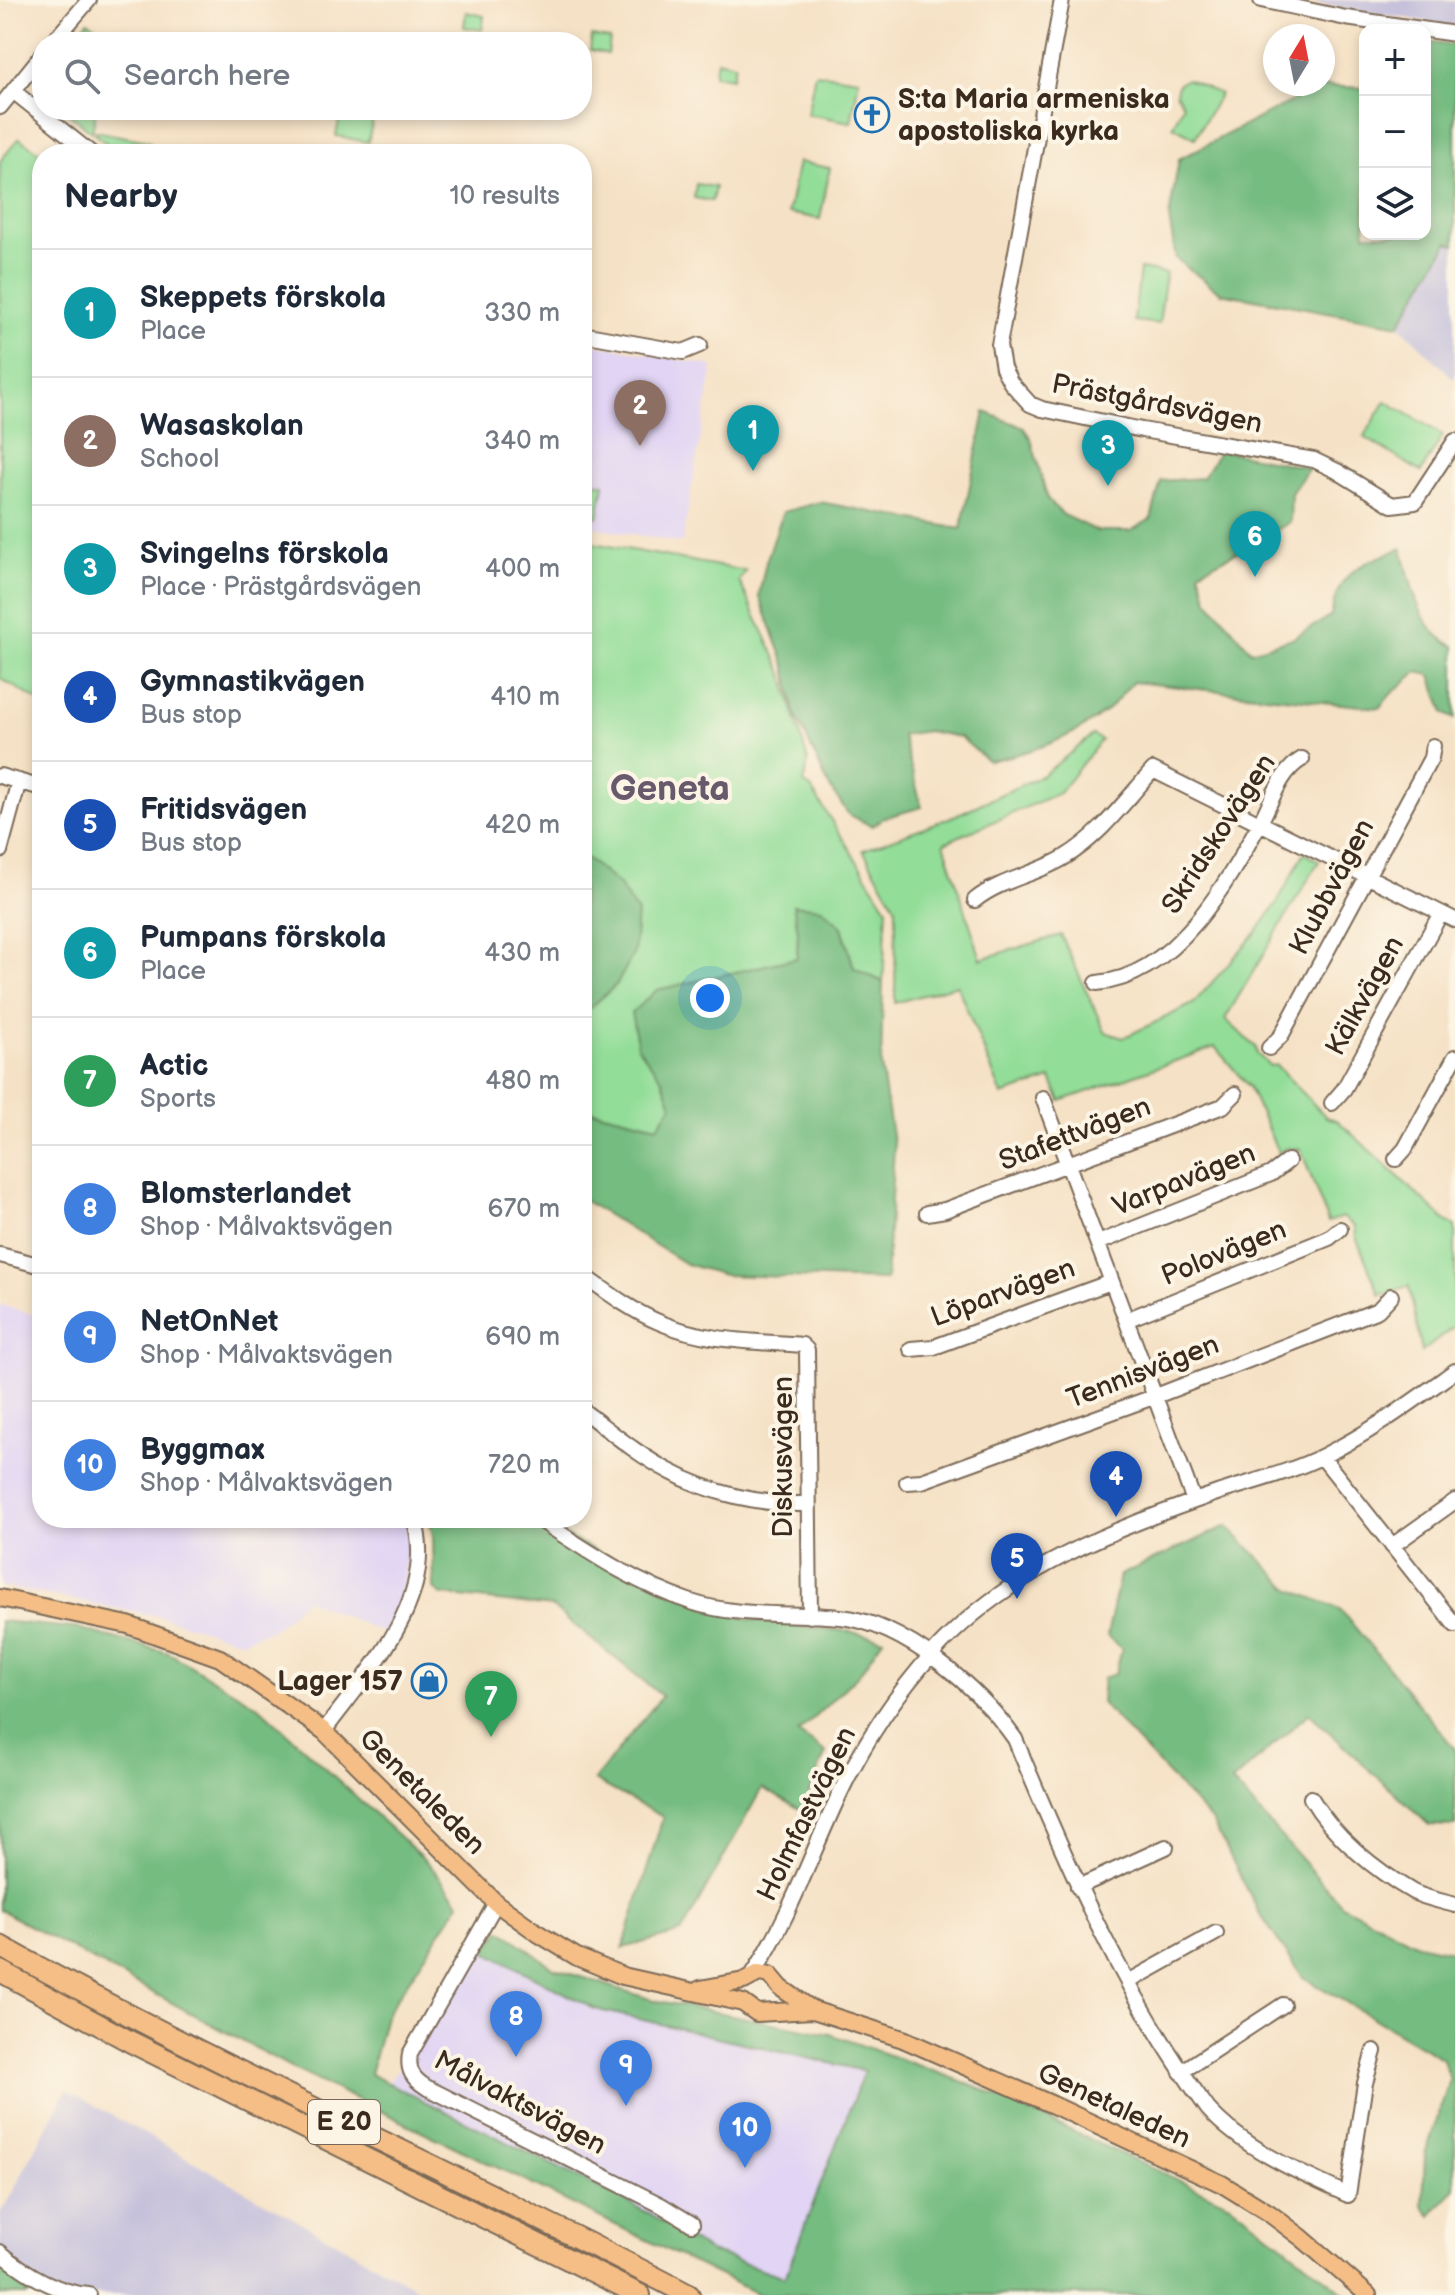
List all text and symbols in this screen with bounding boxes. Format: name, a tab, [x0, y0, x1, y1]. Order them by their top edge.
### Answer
north arrow	[1263, 24, 1335, 96]
map controls	[1359, 24, 1431, 240]
button: +	[1359, 24, 1431, 96]
search box	[32, 32, 592, 120]
icon: search	[60, 54, 104, 98]
text: Search here	[124, 58, 290, 94]
place label: S:ta Maria armeniska apostoliska kyrka	[898, 83, 1170, 148]
church icon: S:ta Maria armeniska apostoliska kyrka	[853, 96, 891, 134]
button: −	[1359, 96, 1431, 168]
button: layers	[1359, 168, 1431, 240]
text: Nearby	[64, 176, 178, 217]
text: 10 results	[450, 181, 560, 212]
text: Skeppets förskola	[140, 280, 386, 316]
text: 1	[85, 298, 95, 329]
text: 330 m	[484, 298, 560, 329]
text: Place	[140, 316, 206, 347]
street label: Prästgårdsvägen	[1049, 367, 1265, 441]
pin: 2	[614, 380, 666, 446]
pin: 1	[727, 405, 779, 471]
text: Wasaskolan	[140, 408, 304, 444]
pin: 3	[1082, 420, 1134, 486]
text: 2	[82, 426, 98, 457]
text: 340 m	[484, 426, 560, 457]
text: School	[140, 444, 219, 475]
pin: 6	[1229, 511, 1281, 577]
text: Svingelns förskola	[140, 536, 389, 572]
text: 3	[82, 554, 98, 585]
text: 400 m	[485, 554, 560, 585]
text: Place · Prästgårdsvägen	[140, 572, 421, 603]
text: Gymnastikvägen	[140, 664, 365, 700]
text: 4	[82, 682, 98, 713]
text: 410 m	[490, 682, 560, 713]
text: Bus stop	[140, 700, 242, 731]
street label: Skridskovägen	[1155, 748, 1283, 920]
district label: Geneta	[610, 768, 730, 811]
text: Fritidsvägen	[140, 792, 307, 828]
text: 5	[82, 810, 98, 841]
text: 420 m	[485, 810, 560, 841]
street label: Klubbvägen	[1282, 814, 1382, 960]
text: Bus stop	[140, 828, 242, 859]
text: Pumpans förskola	[140, 920, 386, 956]
street label: Kälkvägen	[1319, 931, 1411, 1061]
text: 6	[82, 938, 98, 969]
text: 430 m	[484, 938, 560, 969]
text: Place	[140, 956, 206, 987]
your location	[690, 978, 730, 1018]
text: Actic	[140, 1048, 209, 1084]
text: 7	[83, 1066, 97, 1097]
text: 480 m	[485, 1066, 560, 1097]
text: Sports	[140, 1084, 216, 1115]
street label: Stafettvägen	[995, 1090, 1155, 1178]
street label: Varpavägen	[1108, 1136, 1260, 1224]
text: Blomsterlandet	[140, 1176, 351, 1212]
text: 8	[82, 1194, 98, 1225]
text: 670 m	[488, 1194, 560, 1225]
text: Shop · Målvaktsvägen	[140, 1212, 393, 1243]
street label: Polovägen	[1157, 1213, 1291, 1293]
street label: Löparvägen	[926, 1252, 1080, 1334]
text: NetOnNet	[140, 1304, 278, 1340]
text: 9	[82, 1322, 98, 1353]
text: 690 m	[485, 1322, 560, 1353]
street label: Tennisvägen	[1062, 1328, 1224, 1416]
text: Shop · Målvaktsvägen	[140, 1340, 393, 1371]
street label: Diskusvägen	[767, 1376, 800, 1538]
text: Byggmax	[140, 1432, 265, 1468]
text: 10	[76, 1450, 104, 1481]
text: 720 m	[488, 1450, 560, 1481]
pin: 4	[1090, 1451, 1142, 1517]
text: Shop · Målvaktsvägen	[140, 1468, 393, 1499]
pin: 5	[991, 1533, 1043, 1599]
shop icon: Lager 157	[410, 1662, 448, 1700]
place label: Lager 157	[277, 1665, 403, 1698]
pin: 7	[465, 1671, 517, 1737]
street label: Genetaleden	[352, 1722, 492, 1862]
street label: Holmfastvägen	[751, 1722, 863, 1906]
pin: 8	[490, 1991, 542, 2057]
pin: 9	[600, 2040, 652, 2106]
street label: Målvaktsvägen	[429, 2044, 611, 2162]
street label: Genetaleden	[1032, 2056, 1196, 2156]
road number: E 20	[308, 2100, 380, 2144]
pin: 10	[719, 2102, 771, 2168]

